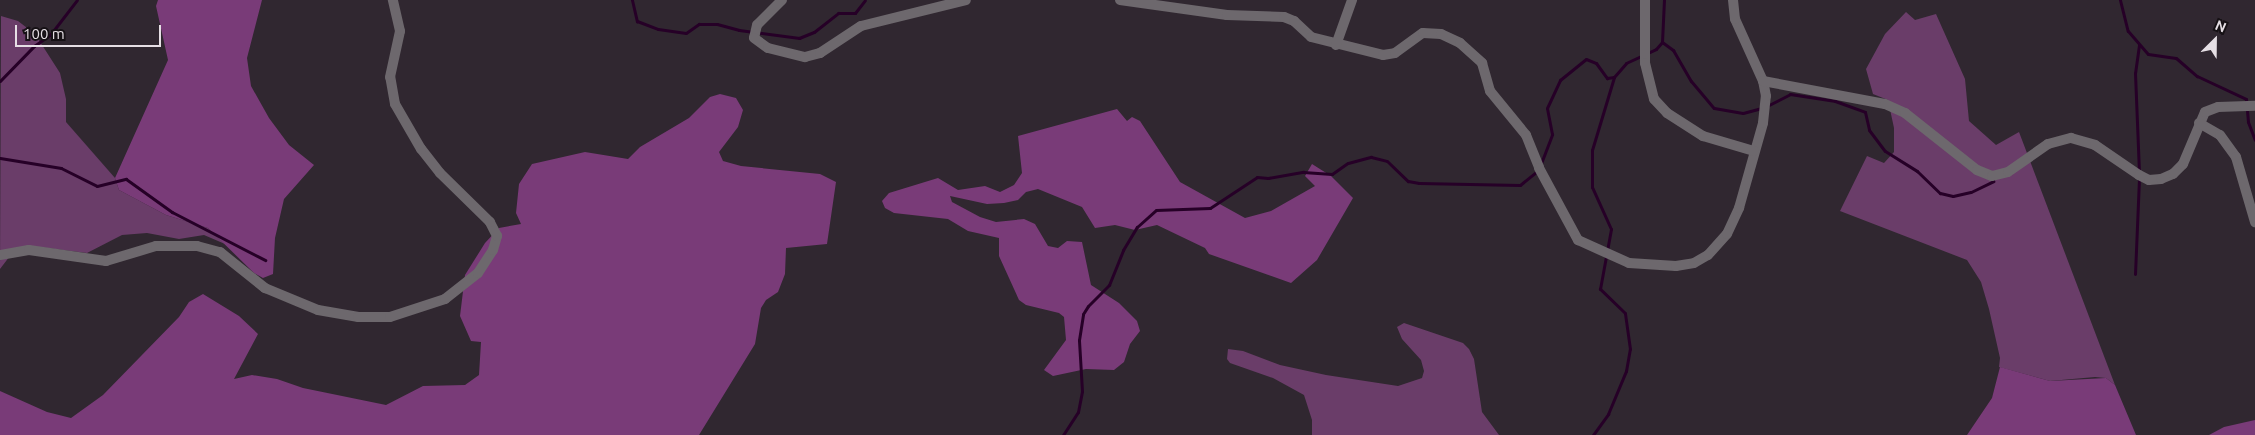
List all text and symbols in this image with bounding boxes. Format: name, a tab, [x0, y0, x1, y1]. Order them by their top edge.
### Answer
scale bar	[18, 15, 164, 47]
north arrow	[2190, 15, 2240, 65]
text: N	[2213, 17, 2229, 36]
text: 100 m	[23, 25, 65, 42]

